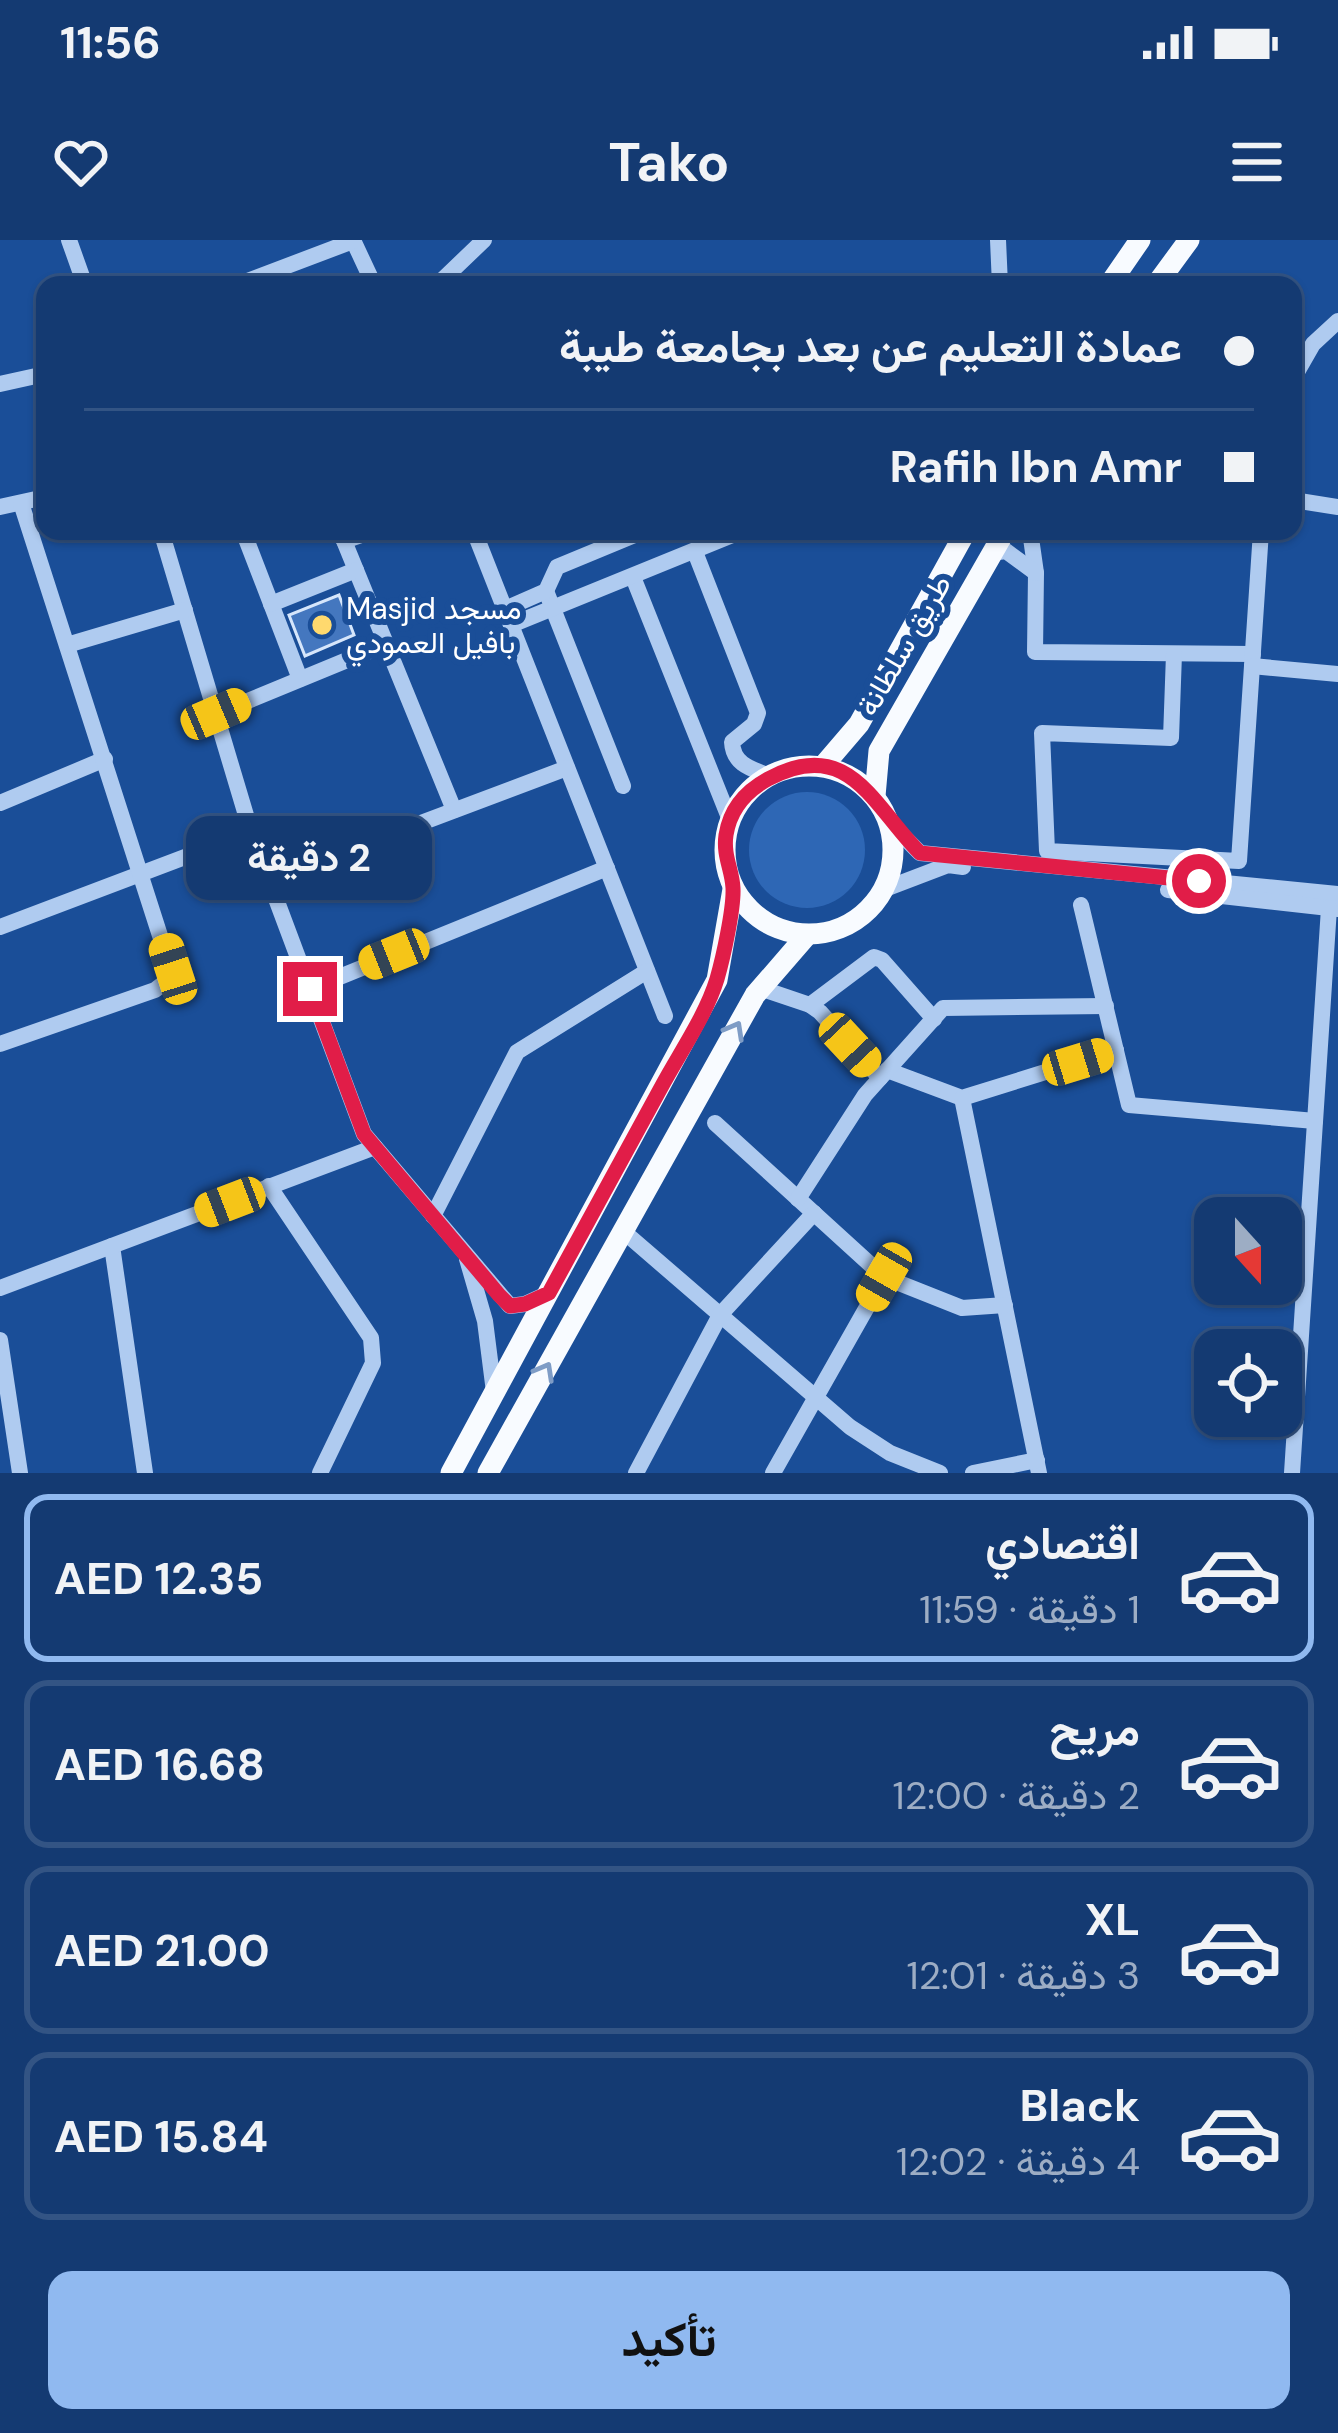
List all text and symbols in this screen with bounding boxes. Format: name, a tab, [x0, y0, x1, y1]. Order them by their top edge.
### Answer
text: 11:56	[60, 13, 161, 72]
text: Tako	[608, 127, 730, 198]
icon: heart	[48, 129, 114, 195]
icon: menu	[1224, 129, 1290, 195]
text: عمادة التعليم عن بعد بجامعة طيبة	[559, 317, 1182, 376]
text: Rafih Ibn Amr	[890, 437, 1182, 496]
street label: طريق سلطانة	[848, 567, 960, 723]
place label: Masjid مسجد بافيل العمودي	[346, 589, 522, 667]
marker: Masjid مسجد بافيل العمودي	[309, 612, 335, 638]
car	[176, 683, 256, 745]
callout: 2 دقيقة	[187, 815, 433, 899]
text: 2 دقيقة	[247, 832, 371, 883]
route start	[1172, 854, 1226, 908]
car	[354, 924, 434, 984]
car	[145, 929, 201, 1009]
route end	[283, 962, 337, 1016]
car	[812, 1006, 888, 1084]
one-way arrow	[721, 1021, 744, 1043]
car	[1038, 1034, 1118, 1090]
car	[190, 1172, 270, 1232]
north arrow	[1194, 1197, 1302, 1305]
map controls	[1194, 1197, 1302, 1437]
car	[850, 1237, 918, 1317]
button: locate	[1194, 1329, 1302, 1437]
one-way arrow	[531, 1362, 554, 1383]
text: اقتصادي	[985, 1514, 1140, 1573]
icon: car	[1176, 1524, 1284, 1632]
text: AED 12.35	[54, 1549, 263, 1608]
text: 1 دقيقة · 11:59	[919, 1584, 1140, 1635]
text: مريح	[1049, 1700, 1140, 1759]
icon: car	[1176, 1710, 1284, 1818]
text: AED 16.68	[54, 1735, 265, 1794]
text: 2 دقيقة · 12:00	[893, 1770, 1140, 1821]
text: XL	[1085, 1890, 1140, 1949]
icon: car	[1176, 1896, 1284, 2004]
text: AED 21.00	[54, 1921, 270, 1980]
text: 3 دقيقة · 12:01	[906, 1950, 1140, 2001]
text: Black	[1020, 2076, 1140, 2135]
icon: car	[1176, 2082, 1284, 2190]
text: AED 15.84	[54, 2107, 268, 2166]
text: 4 دقيقة · 12:02	[896, 2136, 1140, 2187]
button: تأكيد	[48, 2271, 1290, 2409]

